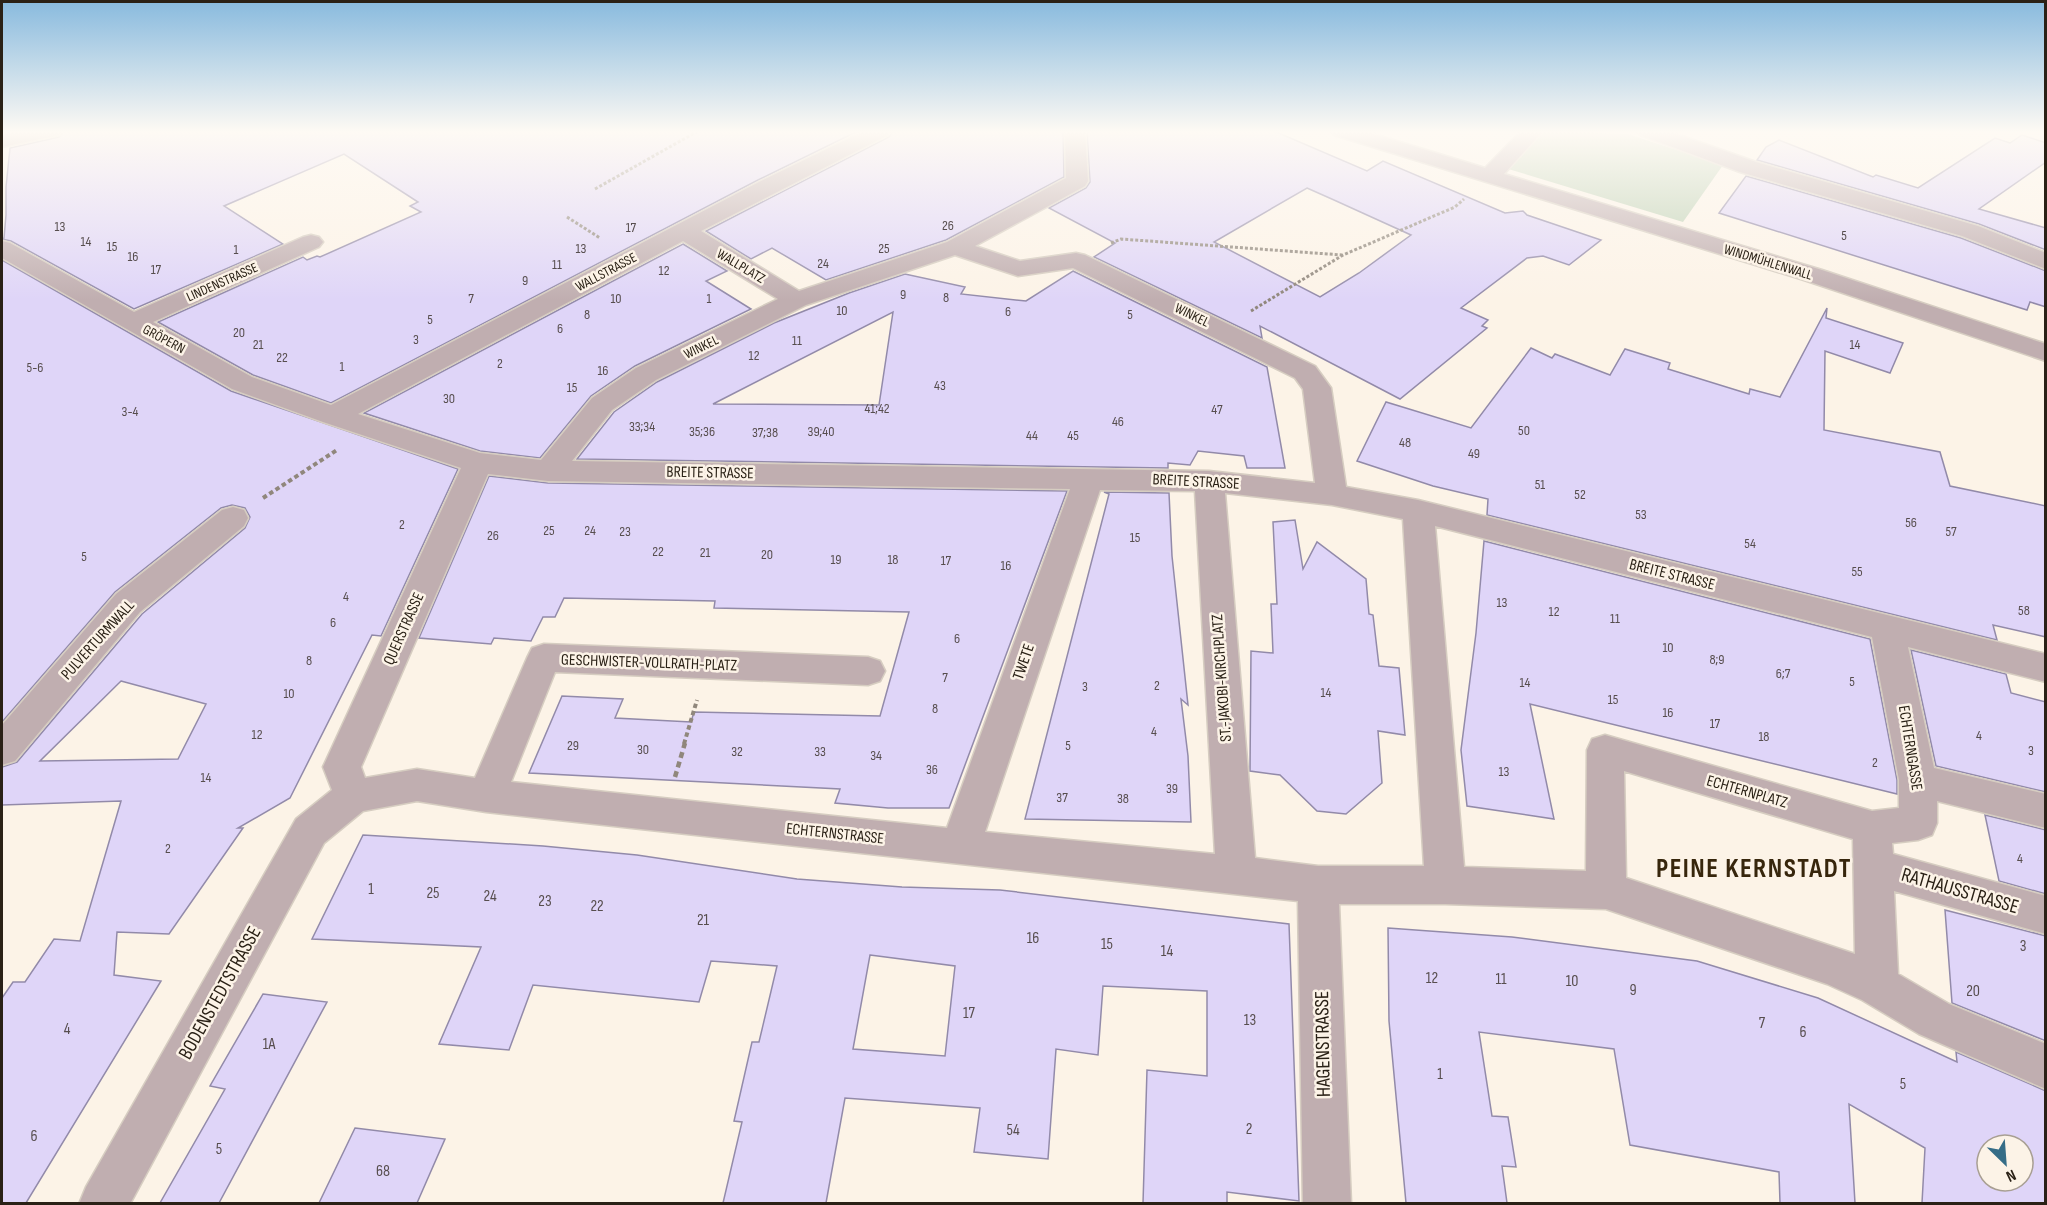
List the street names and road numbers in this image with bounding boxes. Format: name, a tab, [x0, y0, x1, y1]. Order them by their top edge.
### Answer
street label: WINDMÜHLENWALL	[1722, 240, 1814, 284]
street label: WALLPLATZ	[714, 245, 768, 287]
street label: WALLSTRASSE	[573, 249, 640, 295]
street label: LINDENSTRASSE	[184, 259, 261, 305]
street label: WINKEL	[1172, 299, 1212, 331]
street label: GRÖPERN	[140, 321, 188, 357]
street label: WINKEL	[681, 331, 721, 363]
street label: BREITE STRASSE	[666, 463, 754, 483]
street label: BREITE STRASSE	[1152, 470, 1240, 494]
street label: BREITE STRASSE	[1627, 555, 1717, 595]
street label: QUERSTRASSE	[380, 590, 428, 668]
street label: PULVERTURMWALL	[57, 596, 139, 684]
street label: ST.-JAKOBI-KIRCHPLATZ	[1208, 613, 1236, 743]
street label: TWETE	[1009, 642, 1039, 682]
street label: GESCHWISTER-VOLLRATH-PLATZ	[561, 650, 738, 676]
street label: ECHTERNGASSE	[1894, 704, 1926, 792]
street label: ECHTERNPLATZ	[1704, 771, 1790, 813]
street label: ECHTERNSTRASSE	[785, 819, 885, 849]
street label: RATHAUSSTRASSE	[1899, 863, 2021, 919]
street label: BODENSTEDTSTRASSE	[173, 922, 267, 1064]
street label: HAGENSTRASSE	[1310, 991, 1336, 1097]

